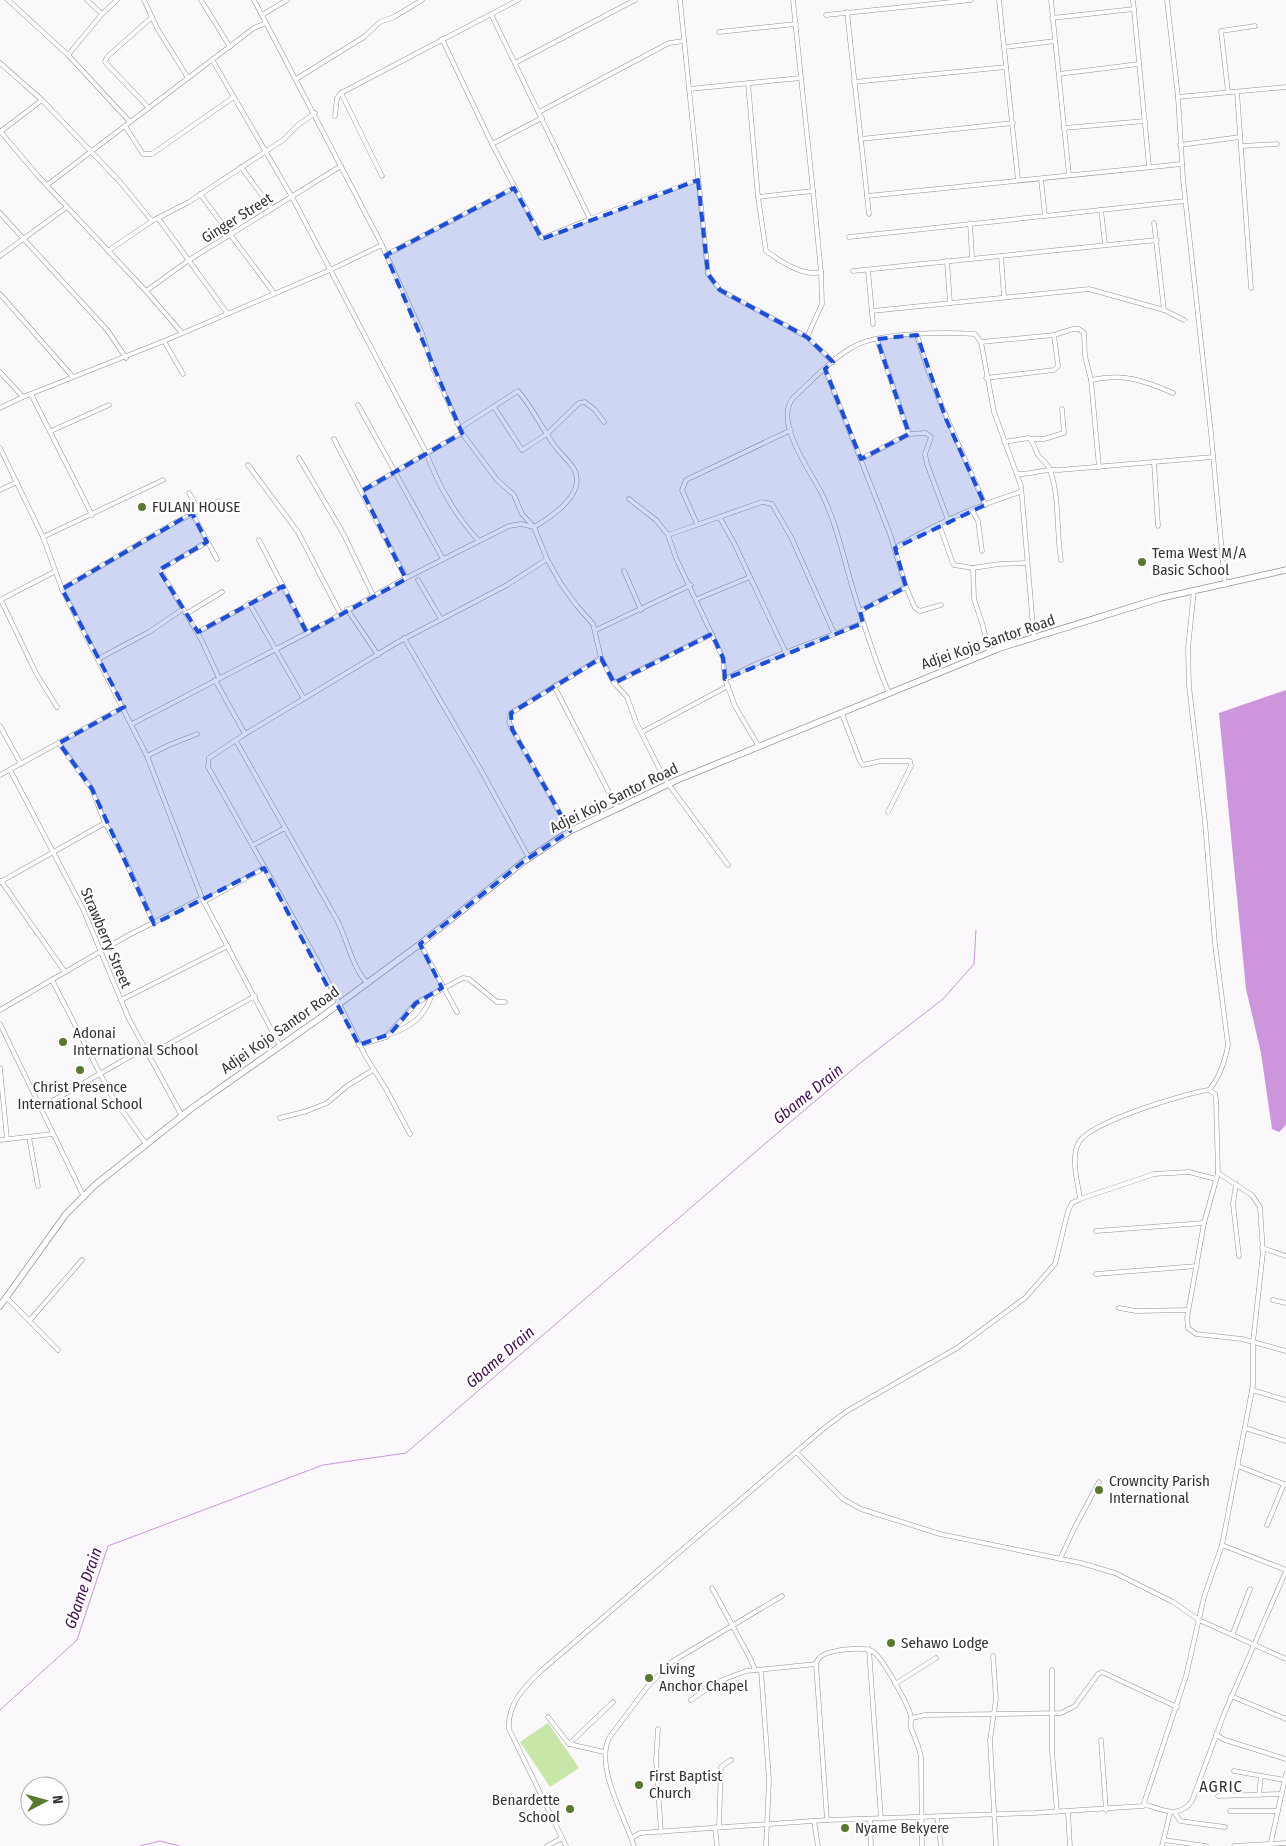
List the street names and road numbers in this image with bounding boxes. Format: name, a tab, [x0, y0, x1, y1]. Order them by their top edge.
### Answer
street label: Ginger Street	[198, 189, 276, 247]
street label: Adjei Kojo Santor Road	[919, 611, 1057, 673]
street label: Adjei Kojo Santor Road	[547, 759, 681, 837]
street label: Strawberry Street	[77, 885, 135, 991]
street label: Adjei Kojo Santor Road	[217, 982, 343, 1078]

